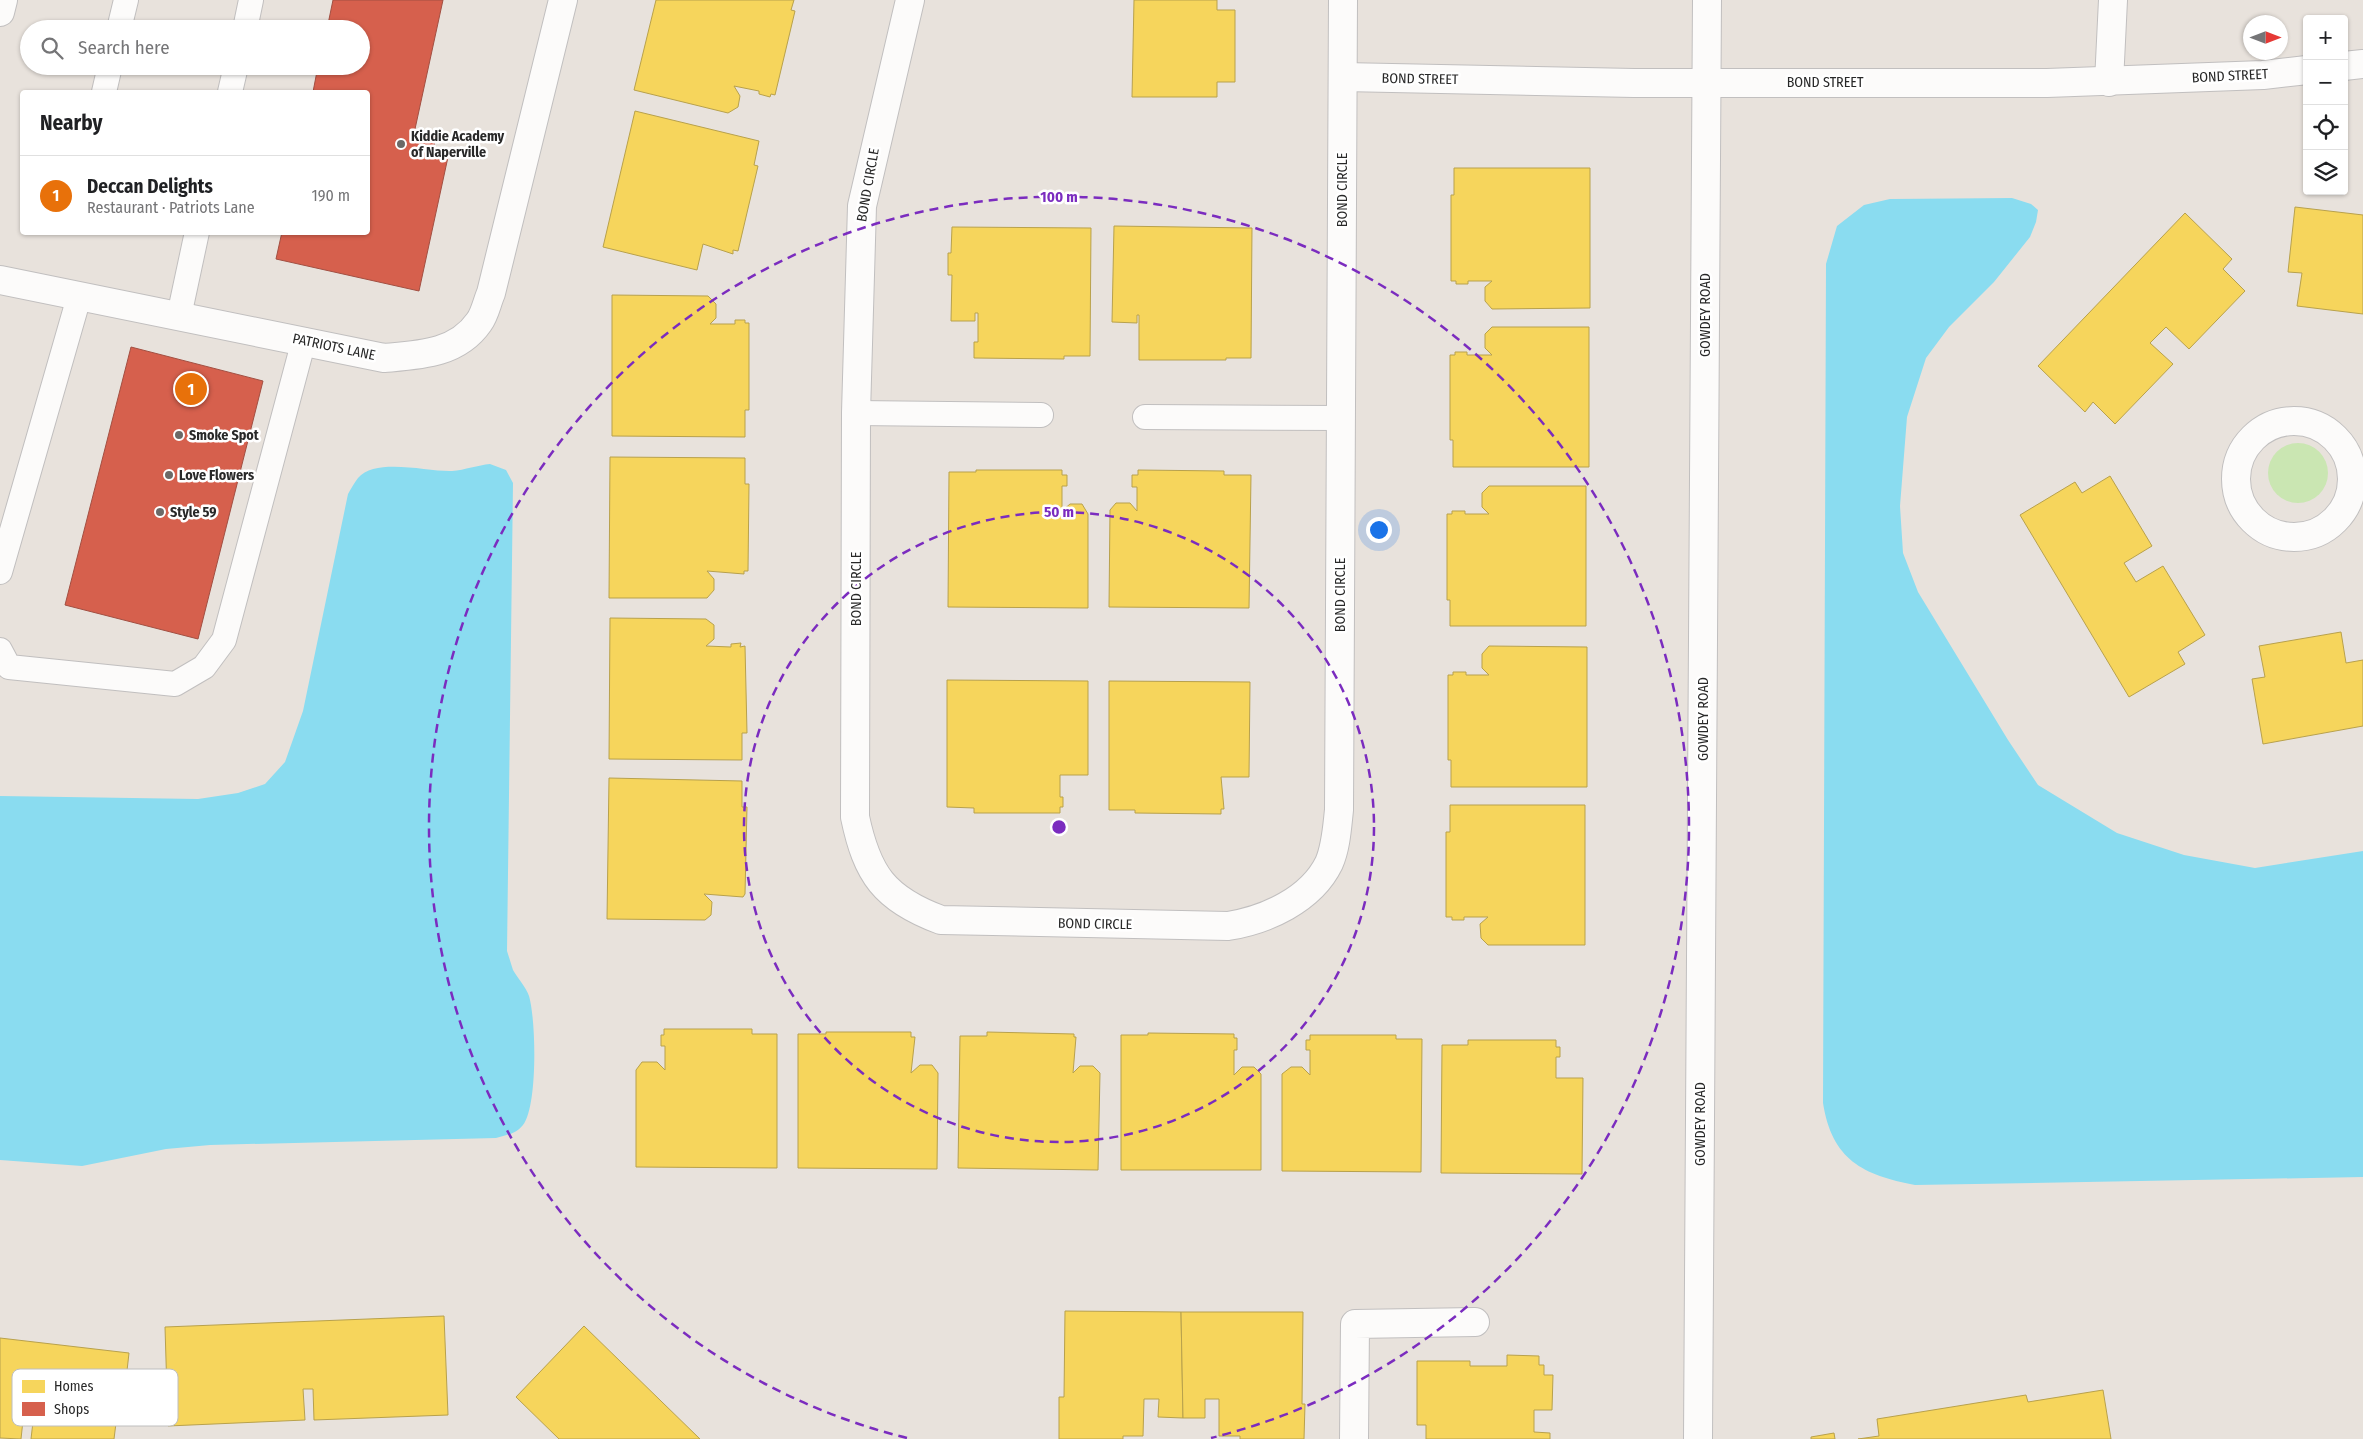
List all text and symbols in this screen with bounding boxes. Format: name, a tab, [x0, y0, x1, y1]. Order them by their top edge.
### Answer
north arrow	[2243, 15, 2288, 60]
map controls	[2303, 15, 2348, 195]
button: +	[2303, 15, 2348, 60]
search box	[20, 20, 370, 75]
icon: search	[38, 34, 66, 62]
text: Search here	[78, 36, 170, 59]
button: −	[2303, 60, 2348, 105]
street label: BOND STREET	[2191, 65, 2269, 86]
street label: BOND STREET	[1381, 70, 1459, 88]
street label: BOND STREET	[1787, 74, 1864, 91]
button: locate	[2303, 105, 2348, 150]
text: Nearby	[40, 110, 102, 136]
place label: Kiddie Academy of Naperville	[411, 128, 505, 161]
marker: Kiddie Academy of Naperville	[395, 138, 407, 150]
street label: BOND CIRCLE	[853, 146, 883, 223]
button: layers	[2303, 150, 2348, 195]
street label: BOND CIRCLE	[1334, 152, 1351, 227]
text: Deccan Delights	[87, 175, 213, 198]
text: 1	[53, 186, 59, 205]
text: 190 m	[312, 186, 350, 205]
text: 100 m	[1040, 188, 1078, 206]
text: Restaurant · Patriots Lane	[87, 198, 255, 217]
street label: GOWDEY ROAD	[1697, 273, 1714, 357]
street label: PATRIOTS LANE	[291, 330, 377, 364]
pin: 1	[175, 370, 207, 408]
place label: Smoke Spot	[189, 427, 260, 444]
marker: Smoke Spot	[173, 429, 185, 441]
place label: Love Flowers	[179, 467, 254, 484]
marker: Love Flowers	[163, 469, 175, 481]
text: 50 m	[1044, 503, 1074, 521]
place label: Style 59	[170, 504, 216, 521]
marker: Style 59	[154, 506, 166, 518]
your location	[1366, 517, 1392, 543]
street label: BOND CIRCLE	[848, 551, 865, 626]
street label: BOND CIRCLE	[1332, 557, 1349, 632]
street label: GOWDEY ROAD	[1695, 677, 1712, 761]
centre of rings	[1050, 818, 1068, 836]
street label: BOND CIRCLE	[1058, 915, 1133, 933]
street label: GOWDEY ROAD	[1692, 1082, 1709, 1166]
legend	[12, 1369, 178, 1426]
text: Homes	[54, 1378, 94, 1395]
text: Shops	[54, 1401, 89, 1418]

